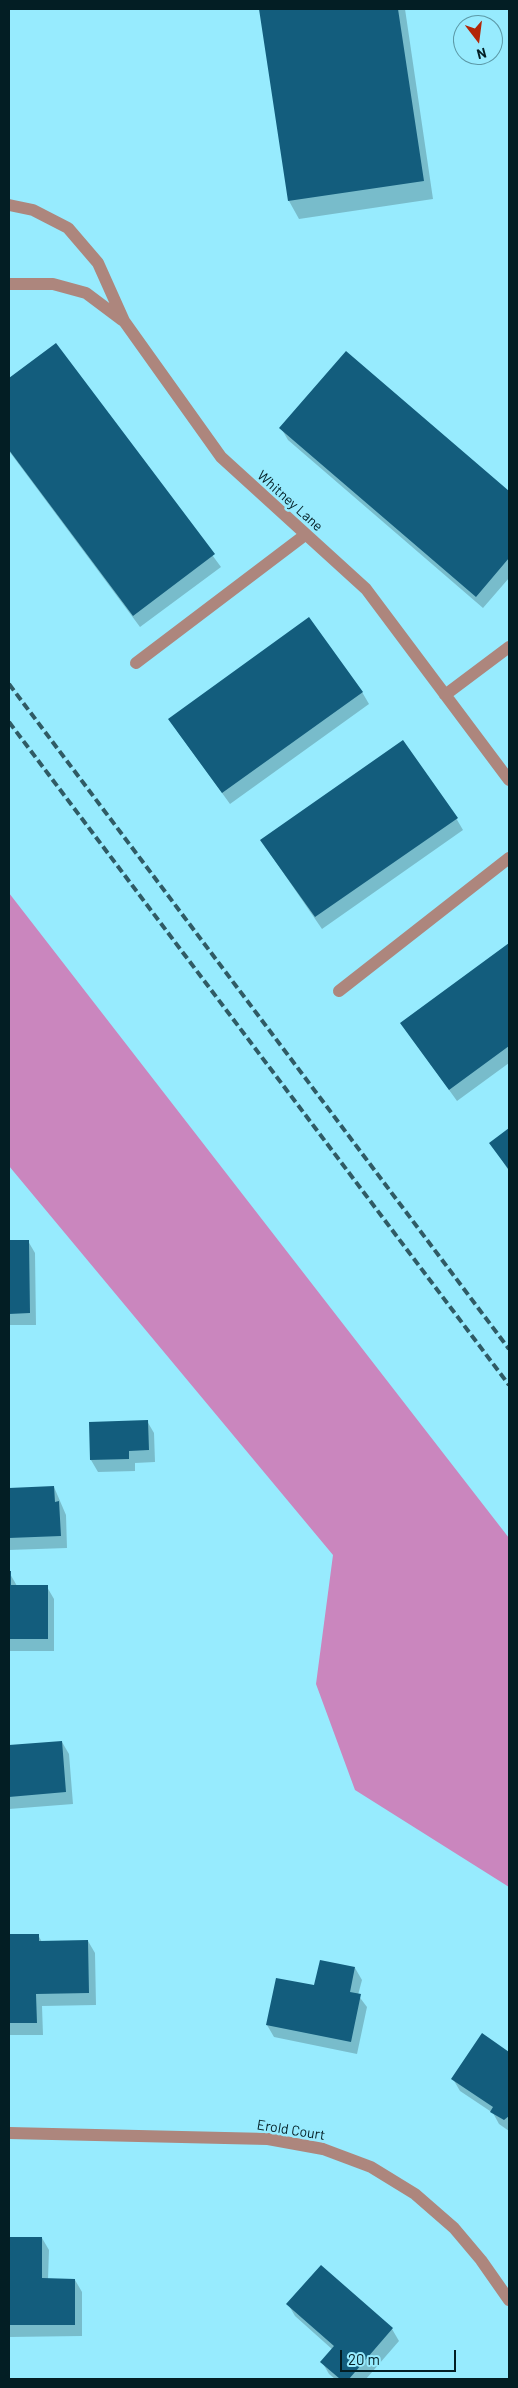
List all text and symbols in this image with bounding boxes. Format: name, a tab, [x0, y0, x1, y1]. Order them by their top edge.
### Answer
north arrow	[453, 15, 503, 65]
text: N	[475, 45, 488, 63]
street label: Whitney Lane	[254, 467, 326, 535]
street label: Erold Court	[256, 2116, 326, 2144]
scale bar	[343, 2340, 459, 2372]
text: 20 m	[348, 2350, 380, 2368]

